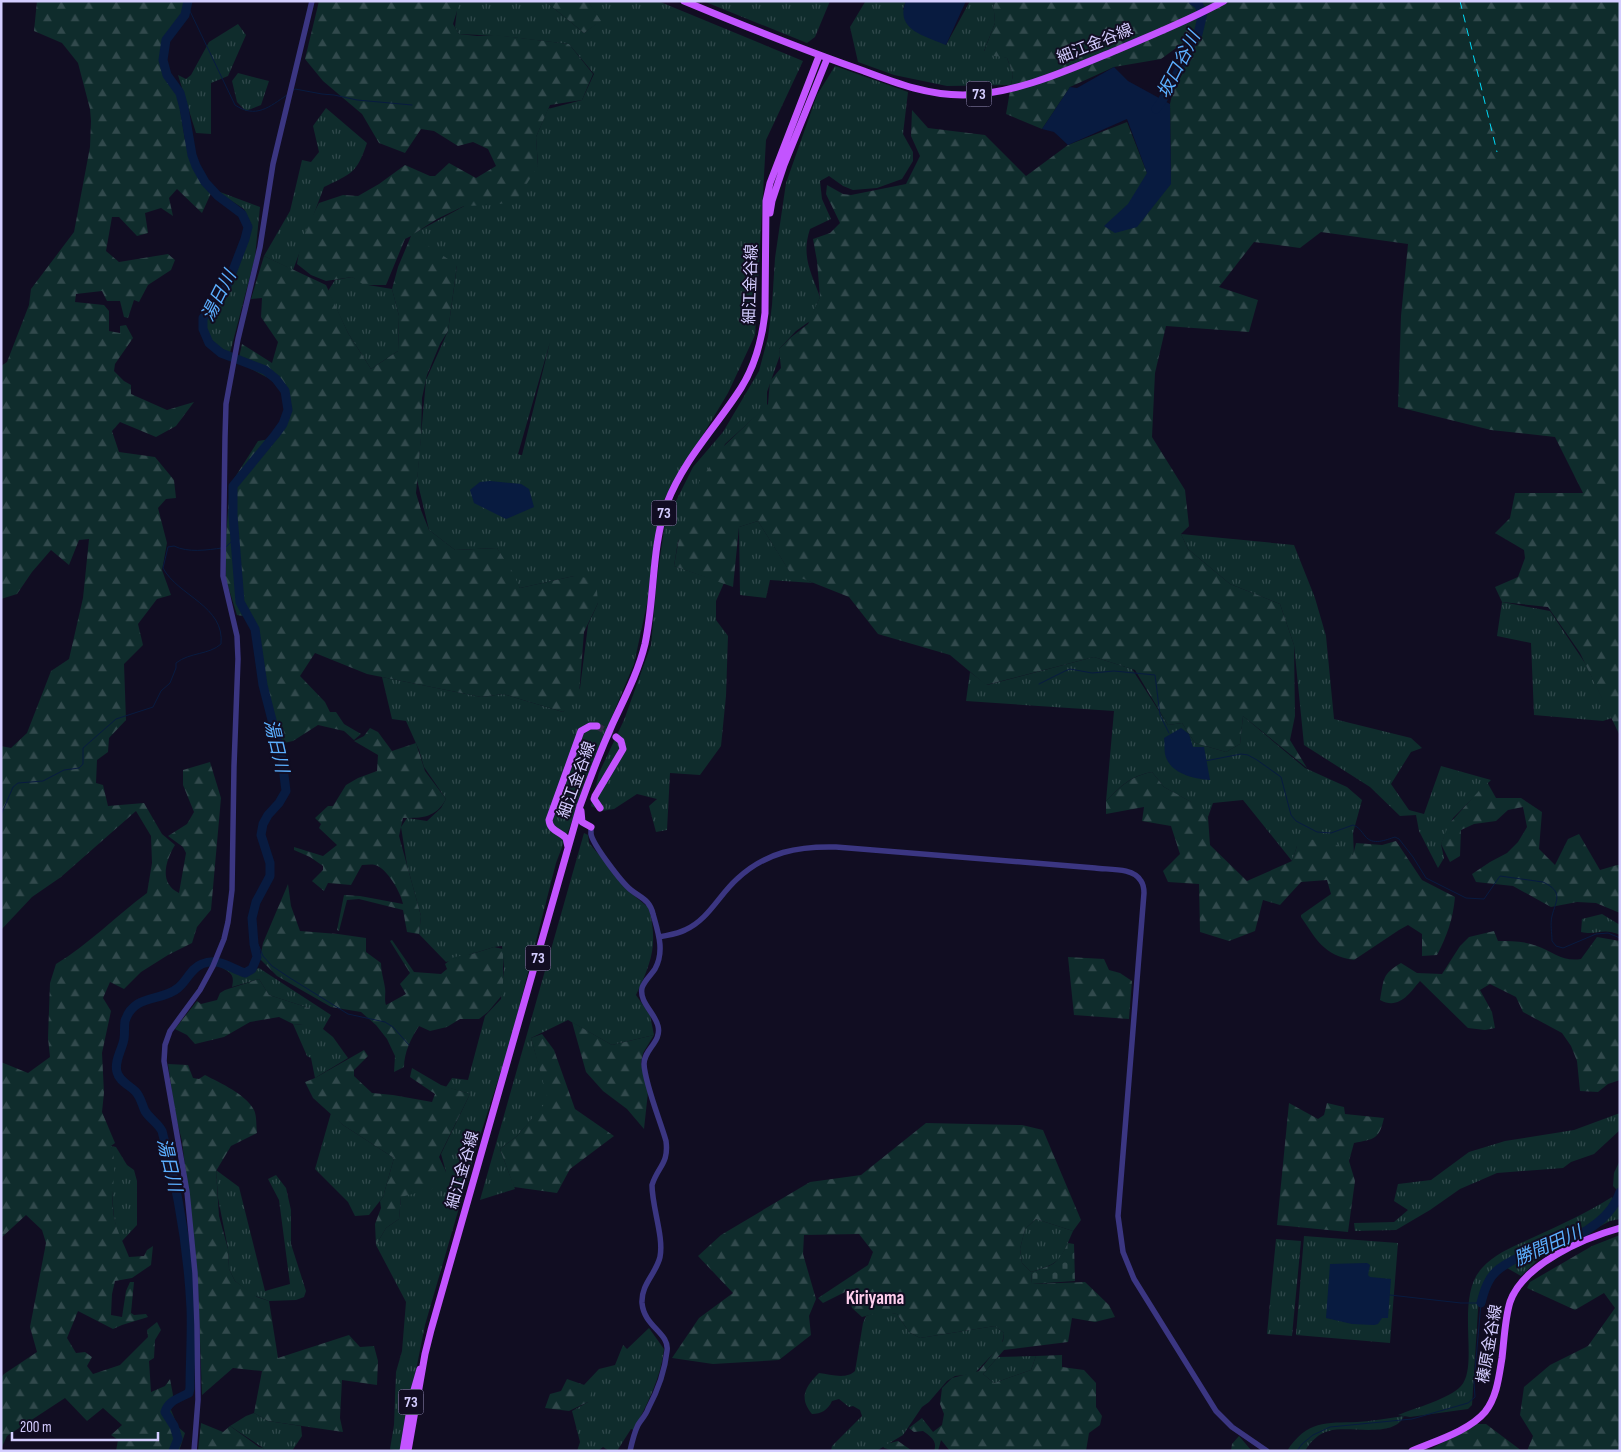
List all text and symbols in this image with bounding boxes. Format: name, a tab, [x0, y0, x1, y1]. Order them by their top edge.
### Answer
street label: 細江金谷線	[1054, 20, 1136, 68]
water label: 坂口谷川	[1153, 26, 1206, 102]
road number: 73	[966, 82, 992, 106]
street label: 細江金谷線	[740, 244, 762, 324]
water label: 湯日川	[197, 265, 242, 325]
road number: 73	[652, 500, 676, 526]
water label: 湯日川	[260, 717, 293, 777]
street label: 細江金谷線	[554, 739, 600, 821]
road number: 73	[526, 946, 550, 970]
street label: 細江金谷線	[443, 1129, 483, 1211]
water label: 湯日川	[153, 1136, 186, 1196]
water label: 勝間田川	[1511, 1221, 1587, 1270]
district label: Kiriyama	[846, 1287, 904, 1310]
street label: 榛原金谷線	[1474, 1303, 1506, 1385]
road number: 73	[398, 1390, 424, 1414]
scale bar	[12, 1410, 159, 1442]
text: 200 m	[20, 1418, 52, 1437]

